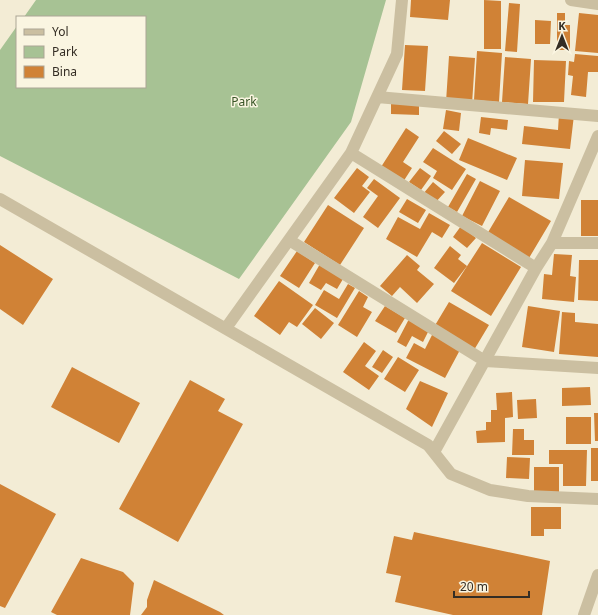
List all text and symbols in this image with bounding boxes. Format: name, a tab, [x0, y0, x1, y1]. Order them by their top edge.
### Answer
legend	[16, 16, 146, 88]
north arrow	[542, 16, 582, 56]
text: K	[558, 18, 566, 33]
text: Yol	[52, 23, 69, 40]
text: Park	[52, 43, 78, 60]
text: Bina	[52, 63, 77, 80]
park label: Park	[231, 93, 257, 110]
scale bar	[454, 573, 529, 599]
text: 20 m	[460, 578, 488, 595]

